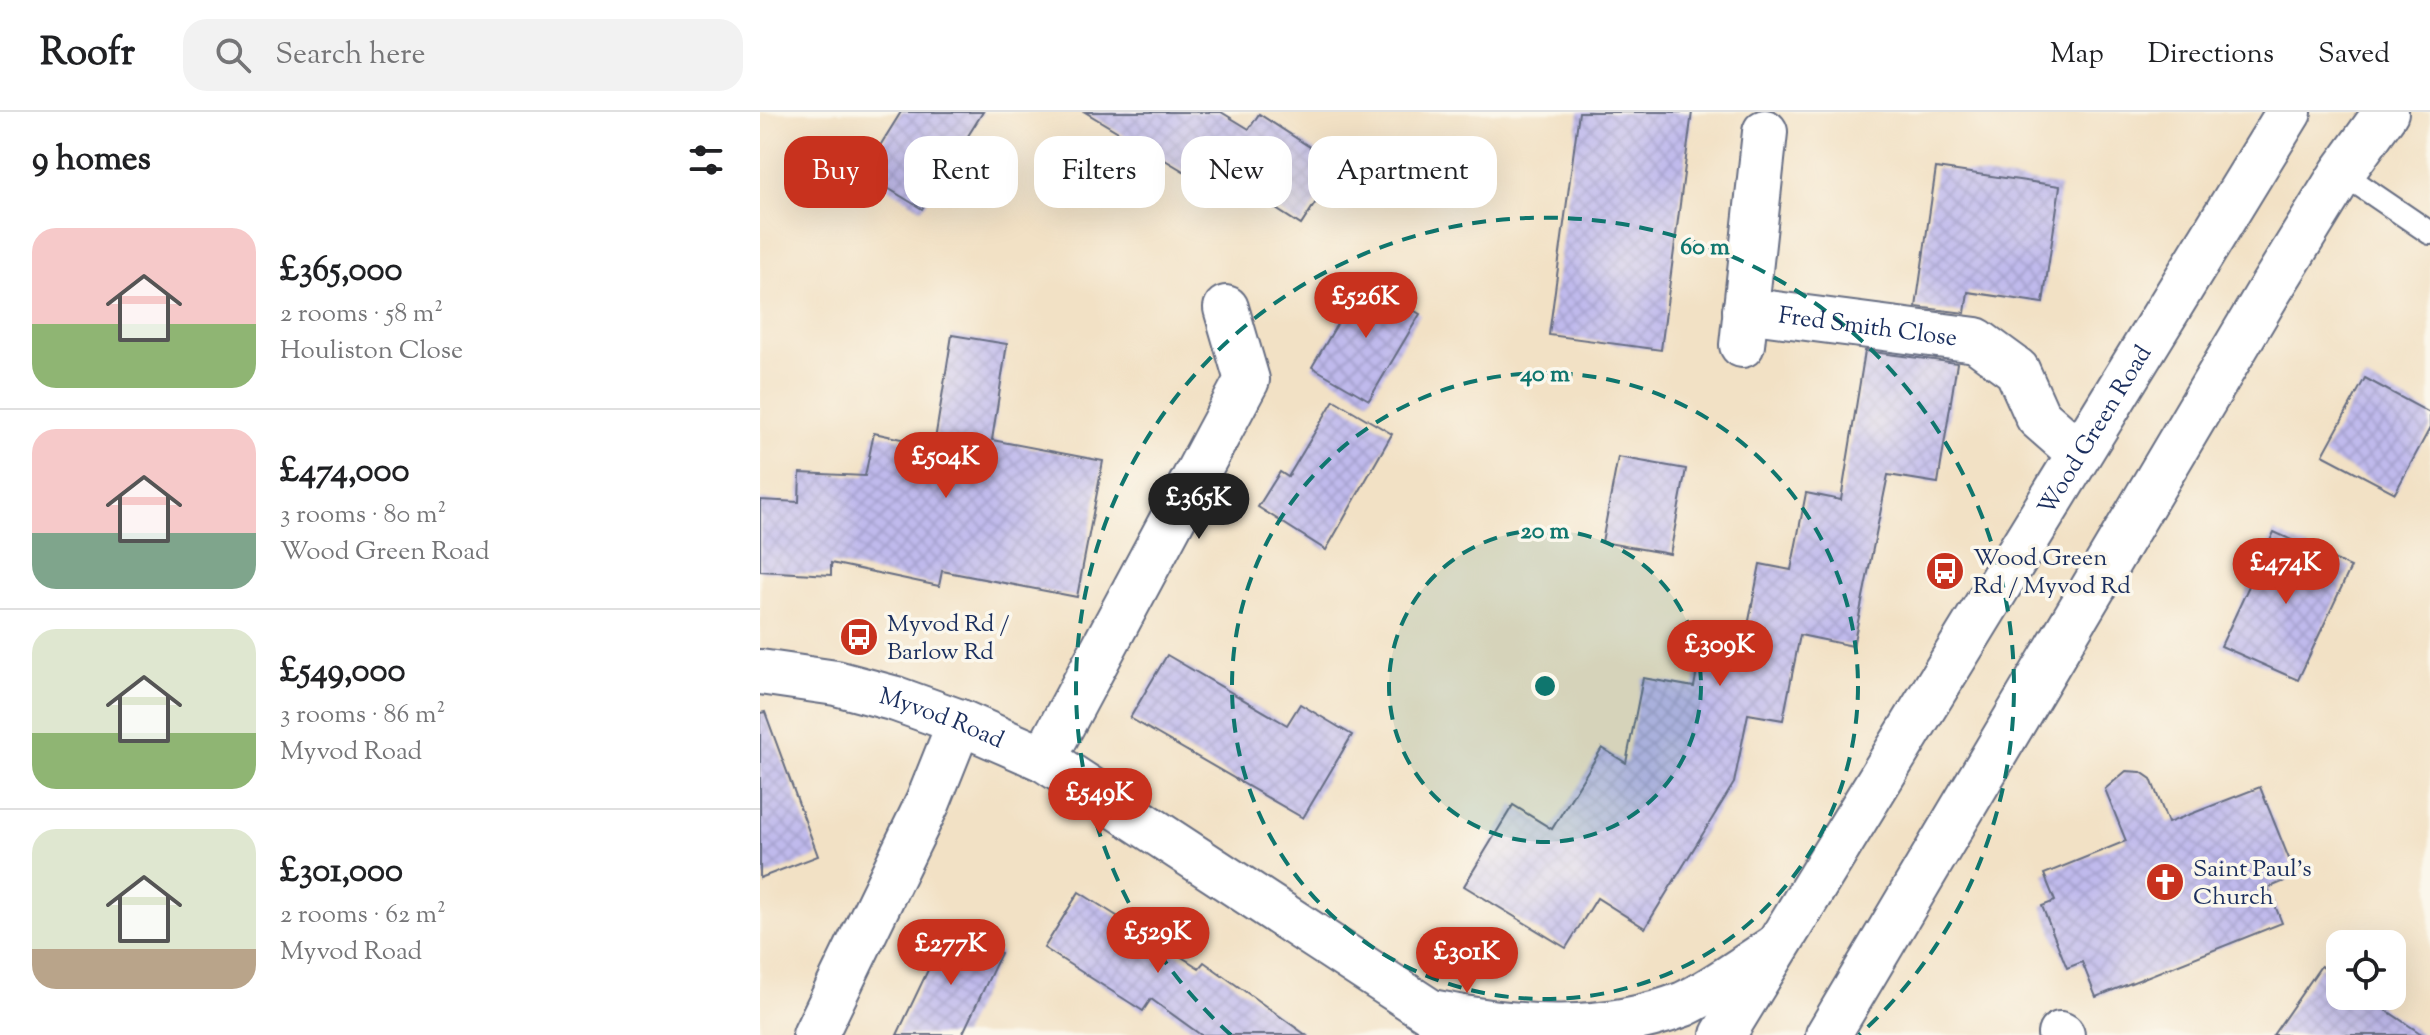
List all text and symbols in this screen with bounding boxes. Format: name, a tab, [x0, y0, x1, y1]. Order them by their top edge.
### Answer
search box	[183, 19, 743, 91]
text: Roofr	[40, 28, 135, 82]
icon: search	[211, 33, 255, 77]
text: Search here	[275, 34, 426, 77]
text: Map	[2050, 35, 2104, 75]
text: Directions	[2148, 35, 2274, 75]
text: Saved	[2318, 35, 2390, 75]
text: 9 homes	[32, 136, 151, 185]
chip: Buy	[784, 136, 888, 208]
chip: Rent	[904, 136, 1018, 208]
chip: Filters	[1034, 136, 1165, 208]
chip: New	[1181, 136, 1292, 208]
chip: Apartment	[1308, 136, 1497, 208]
icon: filters	[684, 138, 728, 182]
text: 60 m	[1680, 231, 1730, 265]
text: £365,000	[280, 247, 402, 296]
icon: home	[96, 260, 192, 356]
pin: £526K	[1310, 272, 1422, 340]
text: £526K	[1332, 279, 1400, 316]
text: 2 rooms · 58 m²	[280, 296, 443, 333]
street label: Fred Smith Close	[1776, 300, 1959, 356]
text: Houliston Close	[280, 333, 463, 370]
street label: Wood Green Road	[2031, 339, 2161, 522]
text: 40 m	[1519, 358, 1570, 392]
pin: £504K	[890, 432, 1002, 500]
text: £504K	[912, 439, 980, 476]
text: £474,000	[280, 448, 409, 497]
icon: home	[96, 461, 192, 557]
pin: £365K	[1143, 473, 1255, 541]
text: £365K	[1166, 480, 1232, 517]
text: 3 rooms · 80 m²	[280, 497, 446, 534]
text: 20 m	[1521, 515, 1570, 549]
text: Wood Green Road	[280, 534, 490, 571]
pin: £474K	[2230, 538, 2342, 606]
place label: Wood Green Rd / Myvod Rd	[1973, 542, 2131, 604]
text: £474K	[2251, 545, 2321, 582]
bus stop icon: Wood Green Rd / Myvod Rd	[1924, 550, 1966, 592]
place label: Myvod Rd / Barlow Rd	[887, 608, 1010, 670]
bus stop icon: Myvod Rd / Barlow Rd	[838, 616, 880, 658]
pin: £309K	[1664, 620, 1776, 688]
text: £309K	[1685, 627, 1755, 664]
text: £549,000	[280, 648, 405, 697]
icon: home	[96, 661, 192, 757]
centre of rings	[1531, 672, 1559, 700]
street label: Myvod Road	[875, 680, 1009, 758]
text: 3 rooms · 86 m²	[280, 697, 445, 734]
text: Myvod Road	[280, 734, 422, 771]
pin: £549K	[1044, 768, 1156, 836]
text: £549K	[1066, 775, 1134, 812]
text: £301,000	[280, 848, 403, 897]
place label: Saint Paul's Church	[2193, 853, 2312, 915]
icon: home	[96, 861, 192, 957]
church icon: Saint Paul's Church	[2144, 861, 2186, 903]
text: 2 rooms · 62 m²	[280, 897, 446, 934]
pin: £529K	[1102, 907, 1214, 975]
text: £529K	[1124, 914, 1192, 951]
pin: £277K	[895, 919, 1007, 987]
text: £277K	[915, 926, 987, 963]
pin: £301K	[1411, 927, 1523, 995]
map controls	[2326, 930, 2406, 1010]
button: locate	[2326, 930, 2406, 1010]
text: Myvod Road	[280, 934, 422, 971]
text: £301K	[1434, 934, 1500, 971]

